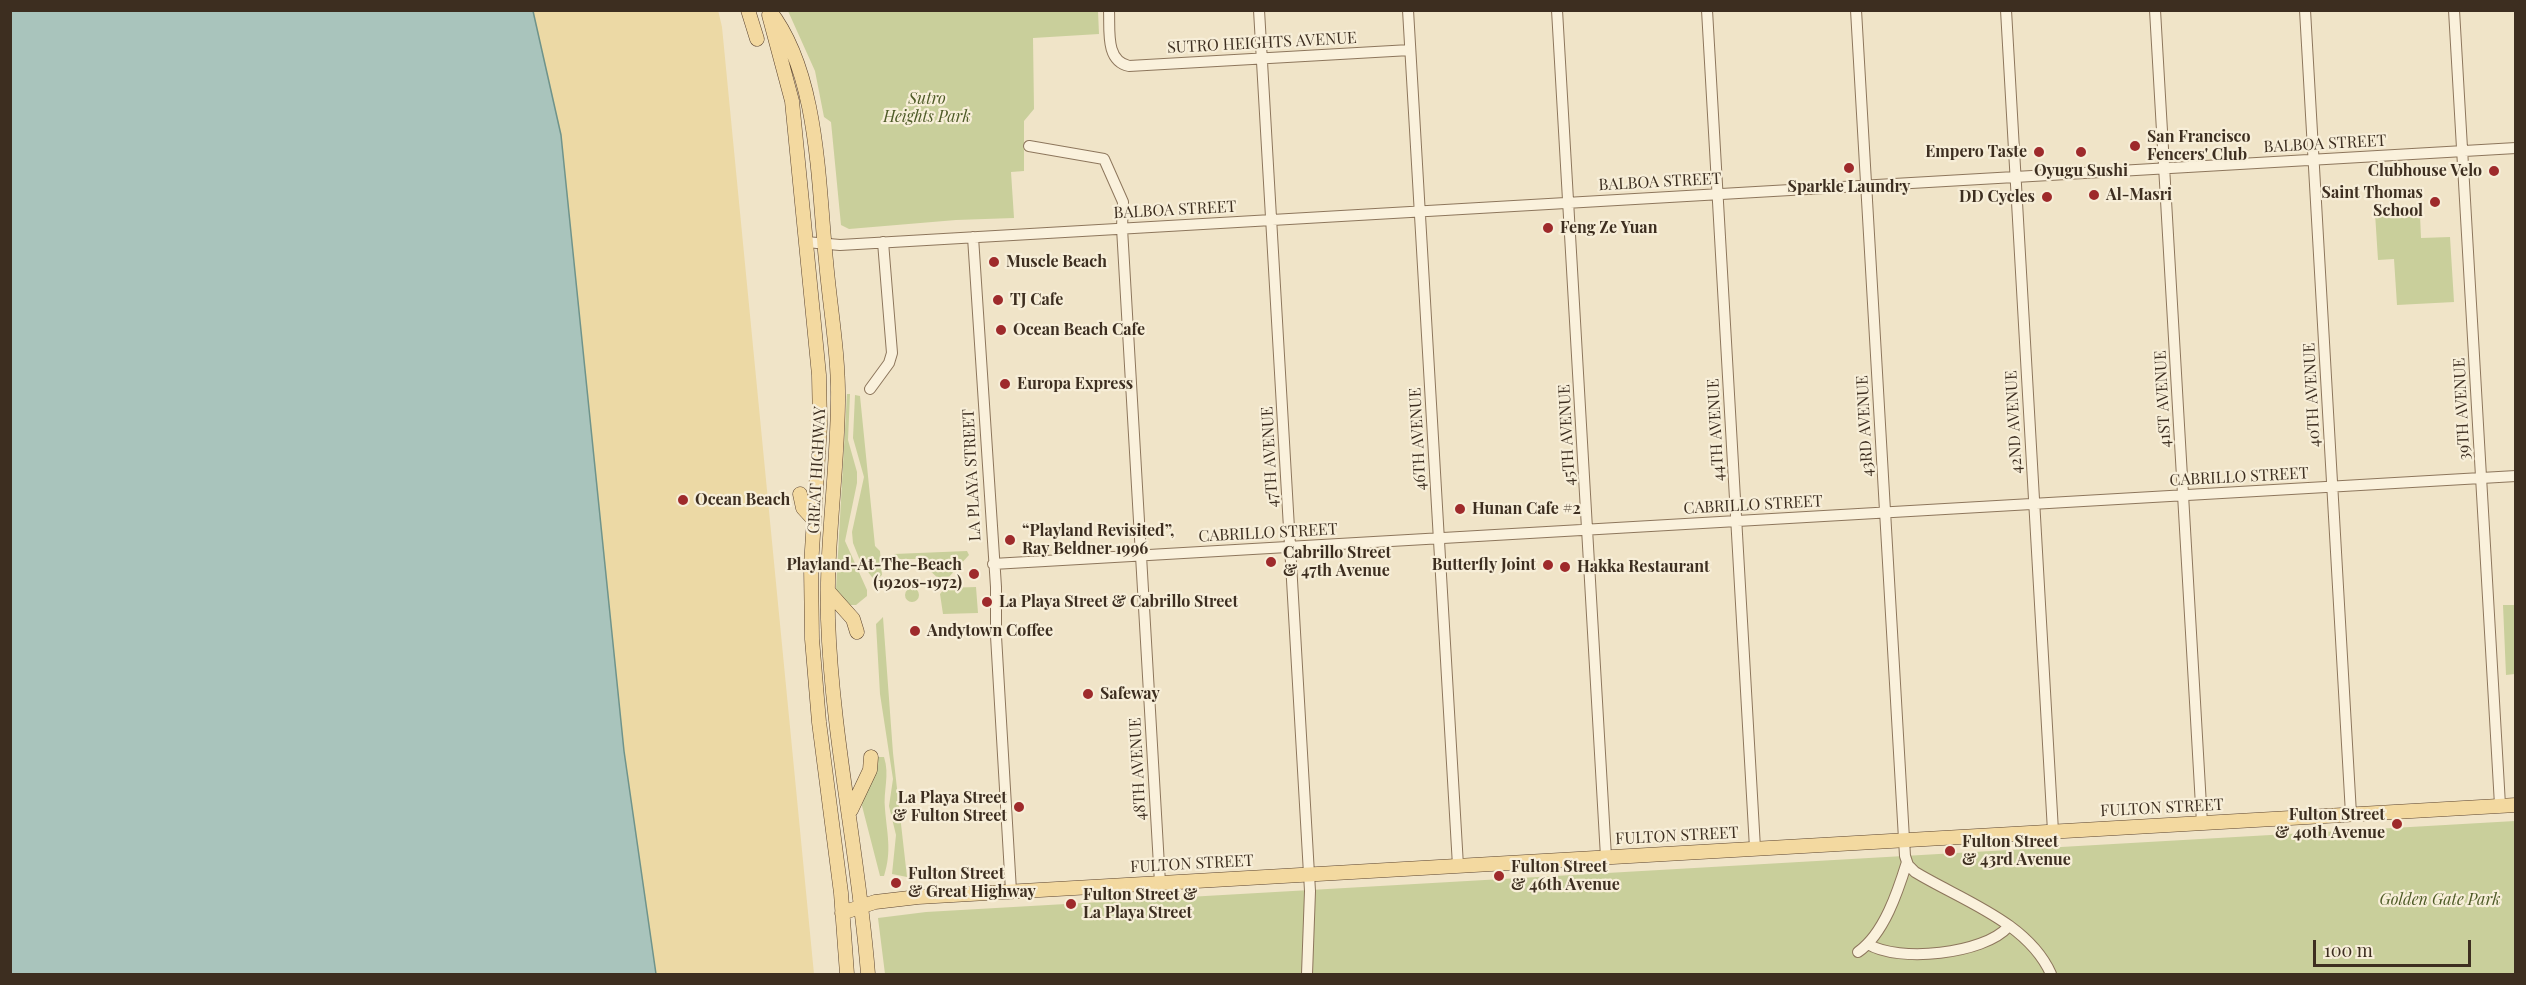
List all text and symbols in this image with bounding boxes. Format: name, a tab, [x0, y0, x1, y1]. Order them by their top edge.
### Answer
street label: SUTRO HEIGHTS AVENUE	[1167, 28, 1357, 58]
park label: Sutro Heights Park	[883, 89, 971, 127]
place label: San Francisco Fencers' Club	[2147, 127, 2251, 165]
street label: BALBOA STREET	[2263, 131, 2387, 157]
marker: San Francisco Fencers' Club	[2128, 139, 2142, 153]
place label: Empero Taste	[1925, 142, 2027, 162]
marker: Empero Taste	[2032, 145, 2046, 159]
marker: Oyugu Sushi	[2074, 145, 2088, 159]
marker: Sparkle Laundry	[1842, 161, 1856, 175]
place label: Oyugu Sushi	[2034, 161, 2128, 181]
place label: Clubhouse Velo	[2368, 161, 2482, 181]
marker: Clubhouse Velo	[2487, 164, 2501, 178]
street label: BALBOA STREET	[1598, 169, 1722, 195]
place label: Sparkle Laundry	[1788, 177, 1910, 197]
place label: Saint Thomas School	[2322, 183, 2423, 221]
place label: Al-Masri	[2106, 185, 2172, 205]
place label: DD Cycles	[1959, 187, 2035, 207]
marker: Al-Masri	[2087, 188, 2101, 202]
marker: DD Cycles	[2040, 190, 2054, 204]
marker: Saint Thomas School	[2428, 195, 2442, 209]
street label: BALBOA STREET	[1113, 197, 1237, 223]
place label: Feng Ze Yuan	[1560, 218, 1657, 238]
marker: Feng Ze Yuan	[1541, 221, 1555, 235]
place label: Muscle Beach	[1006, 252, 1107, 272]
marker: Muscle Beach	[987, 255, 1001, 269]
place label: TJ Cafe	[1010, 290, 1063, 310]
marker: TJ Cafe	[991, 293, 1005, 307]
place label: Ocean Beach Cafe	[1013, 320, 1145, 340]
marker: Ocean Beach Cafe	[994, 323, 1008, 337]
street label: 40TH AVENUE	[2300, 342, 2324, 448]
street label: 41ST AVENUE	[2151, 350, 2175, 448]
street label: 39TH AVENUE	[2450, 357, 2474, 461]
street label: 42ND AVENUE	[2002, 370, 2026, 474]
place label: Europa Express	[1017, 374, 1133, 394]
street label: 43RD AVENUE	[1853, 375, 1877, 477]
marker: Europa Express	[998, 377, 1012, 391]
street label: 44TH AVENUE	[1704, 378, 1728, 482]
street label: 45TH AVENUE	[1555, 384, 1579, 486]
street label: 46TH AVENUE	[1406, 387, 1430, 491]
street label: GREAT HIGHWAY	[804, 406, 830, 534]
street label: 47TH AVENUE	[1258, 406, 1282, 508]
street label: LA PLAYA STREET	[959, 408, 985, 542]
street label: CABRILLO STREET	[2169, 464, 2309, 490]
place label: Ocean Beach	[695, 490, 790, 510]
street label: CABRILLO STREET	[1683, 492, 1823, 518]
marker: Ocean Beach	[676, 493, 690, 507]
place label: Hunan Cafe #2	[1472, 499, 1581, 519]
marker: Hunan Cafe #2	[1453, 502, 1467, 516]
street label: CABRILLO STREET	[1198, 520, 1338, 546]
place label: “Playland Revisited”, Ray Beldner 1996	[1022, 521, 1174, 559]
marker: “Playland Revisited”, Ray Beldner 1996	[1003, 533, 1017, 547]
place label: Cabrillo Street & 47th Avenue	[1283, 543, 1391, 581]
place label: Playland-At-The-Beach (1920s-1972)	[786, 555, 962, 593]
marker: Cabrillo Street & 47th Avenue	[1264, 555, 1278, 569]
place label: Butterfly Joint	[1432, 555, 1536, 575]
place label: Hakka Restaurant	[1577, 557, 1710, 577]
marker: Butterfly Joint	[1541, 558, 1555, 572]
marker: Hakka Restaurant	[1558, 560, 1572, 574]
marker: Playland-At-The-Beach (1920s-1972)	[967, 567, 981, 581]
place label: La Playa Street & Cabrillo Street	[999, 592, 1238, 612]
marker: La Playa Street & Cabrillo Street	[980, 595, 994, 609]
place label: Andytown Coffee	[927, 621, 1053, 641]
marker: Andytown Coffee	[908, 624, 922, 638]
place label: Safeway	[1100, 684, 1160, 704]
marker: Safeway	[1081, 687, 1095, 701]
street label: 48TH AVENUE	[1126, 717, 1150, 821]
place label: La Playa Street & Fulton Street	[893, 788, 1007, 826]
street label: FULTON STREET	[2100, 795, 2224, 821]
marker: La Playa Street & Fulton Street	[1012, 800, 1026, 814]
place label: Fulton Street & 40th Avenue	[2275, 805, 2385, 843]
marker: Fulton Street & 40th Avenue	[2390, 817, 2404, 831]
street label: FULTON STREET	[1615, 823, 1739, 849]
place label: Fulton Street & 43rd Avenue	[1962, 832, 2071, 870]
marker: Fulton Street & 43rd Avenue	[1943, 844, 1957, 858]
street label: FULTON STREET	[1130, 851, 1254, 877]
place label: Fulton Street & 46th Avenue	[1511, 857, 1620, 895]
place label: Fulton Street & Great Highway	[908, 864, 1036, 902]
marker: Fulton Street & 46th Avenue	[1492, 869, 1506, 883]
marker: Fulton Street & Great Highway	[889, 876, 903, 890]
place label: Fulton Street & La Playa Street	[1083, 885, 1197, 923]
park label: Golden Gate Park	[2379, 890, 2501, 910]
marker: Fulton Street & La Playa Street	[1064, 897, 1078, 911]
scale bar	[2316, 928, 2474, 966]
text: 100 m	[2324, 938, 2373, 962]

